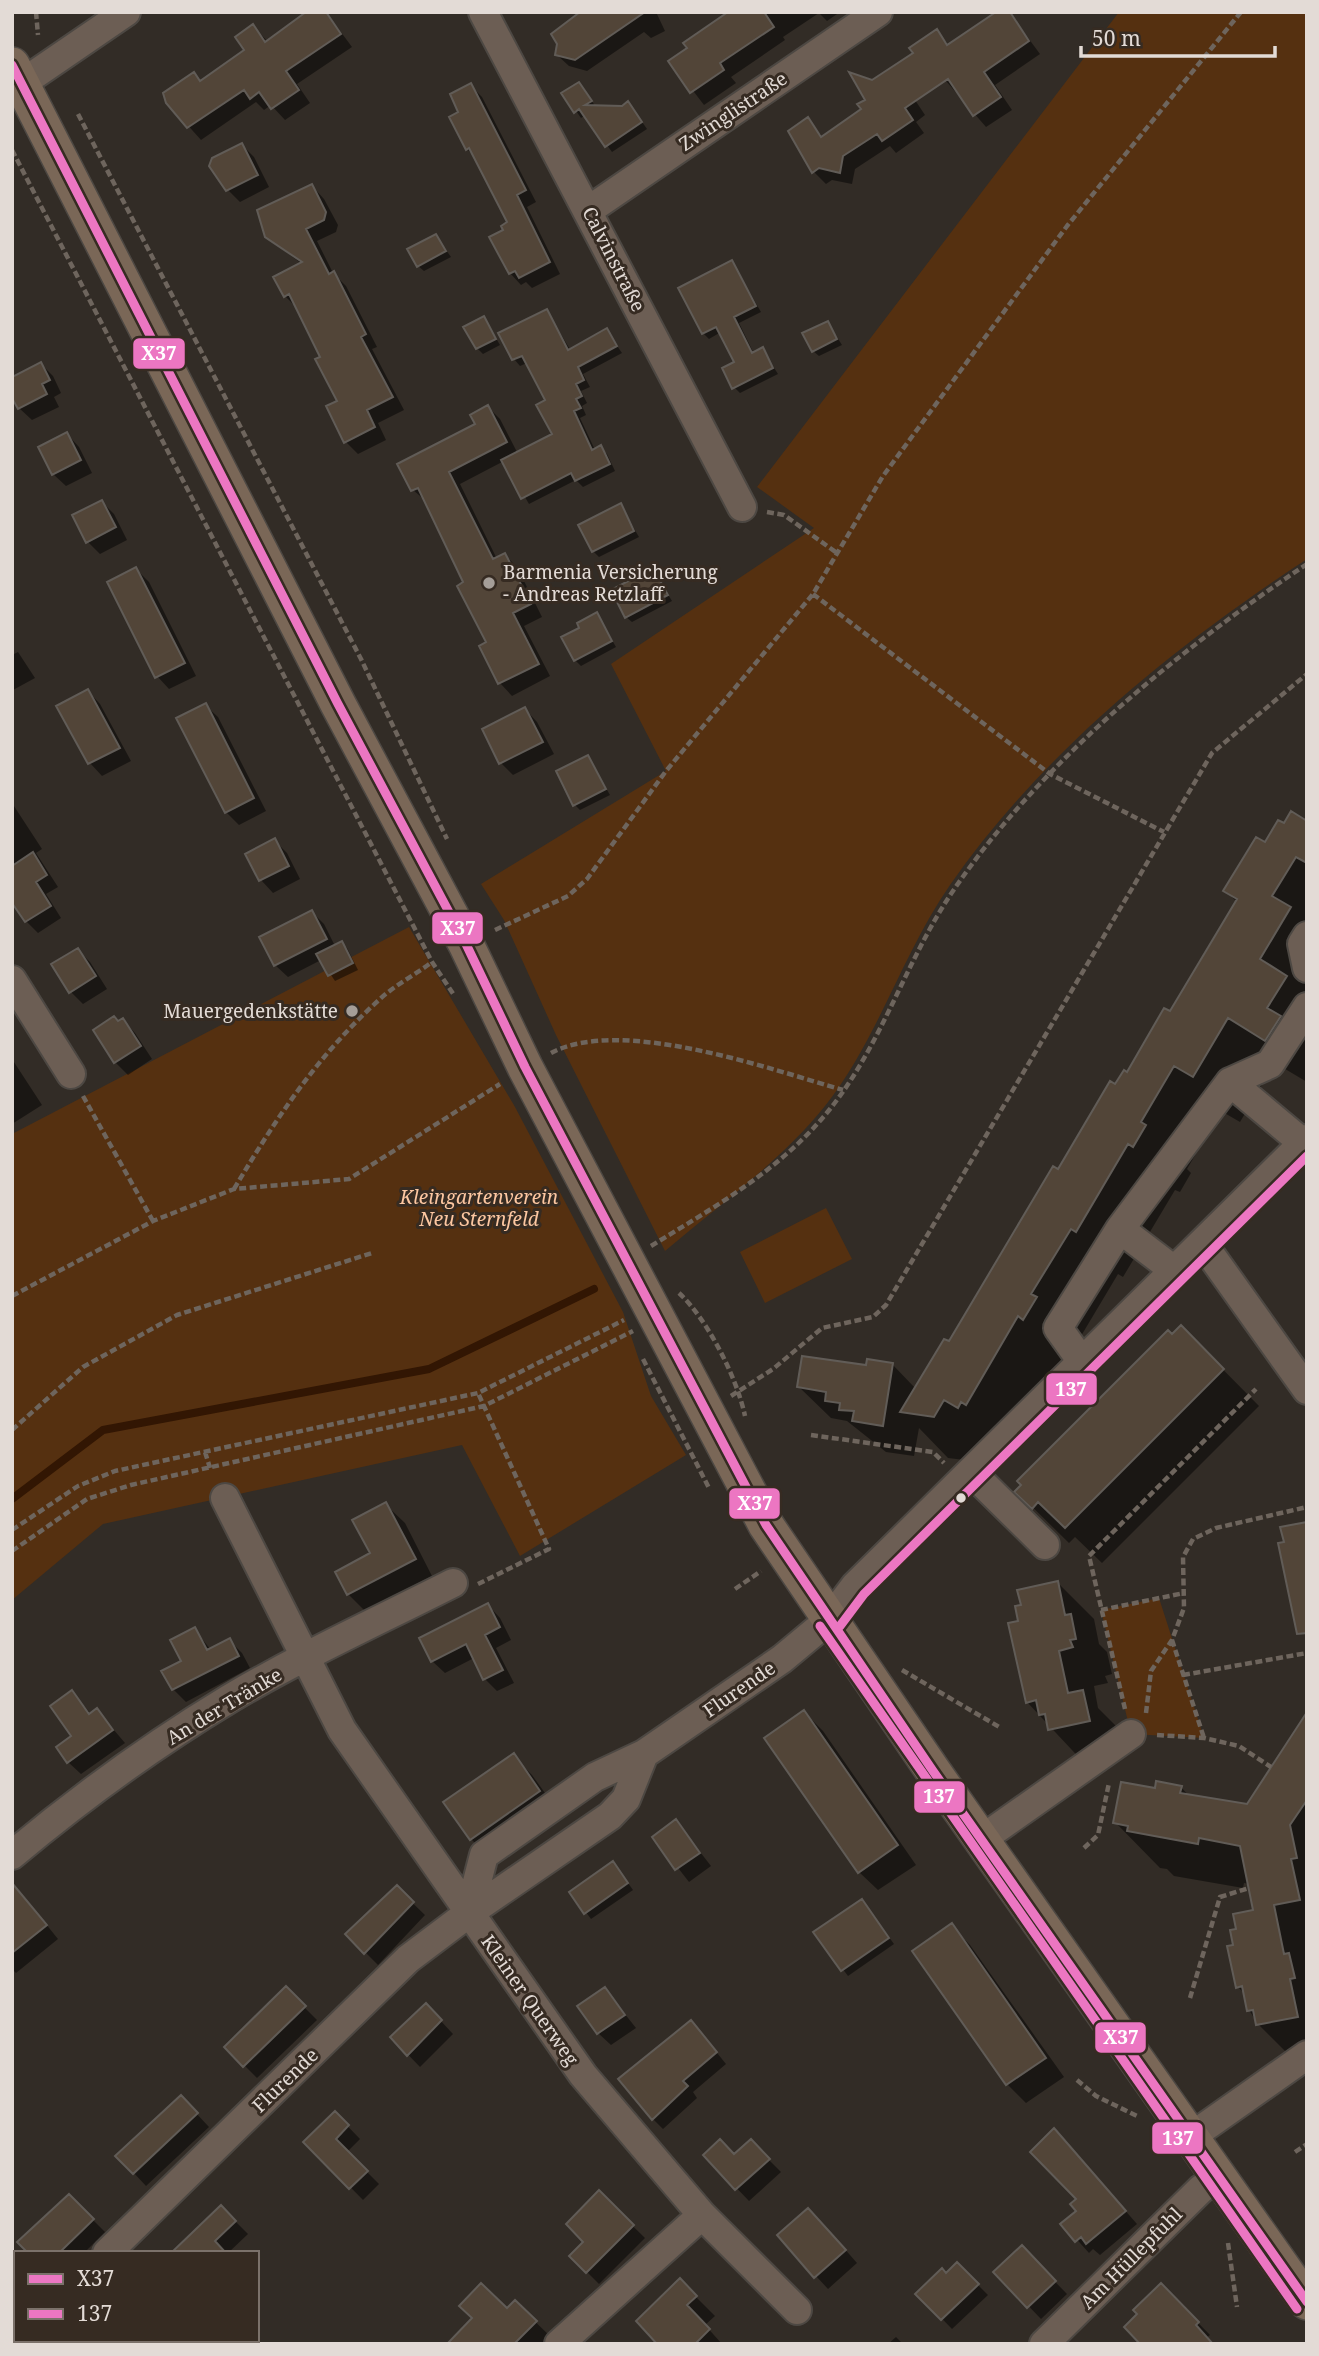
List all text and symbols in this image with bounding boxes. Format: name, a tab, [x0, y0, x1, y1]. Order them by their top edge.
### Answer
scale bar	[1081, 14, 1275, 58]
text: 50 m	[1092, 24, 1141, 52]
street label: Zwinglistraße	[674, 65, 792, 157]
street label: Calvinstraße	[576, 202, 652, 316]
line badge: X37	[132, 337, 186, 370]
text: X37	[141, 340, 177, 366]
place label: Barmenia Versicherung - Andreas Retzlaff	[503, 559, 718, 607]
marker: Barmenia Versicherung - Andreas Retzlaff	[481, 575, 497, 591]
line badge: X37	[431, 911, 484, 945]
text: X37	[440, 915, 476, 941]
place label: Mauergedenkstätte	[163, 998, 338, 1024]
marker: Mauergedenkstätte	[344, 1003, 360, 1019]
park label: Kleingartenverein Neu Sternfeld	[399, 1184, 559, 1232]
line badge: 137	[1045, 1372, 1098, 1406]
text: 137	[1055, 1376, 1087, 1402]
line badge: X37	[728, 1487, 781, 1520]
text: X37	[737, 1490, 773, 1516]
unlabelled marker	[954, 1491, 968, 1505]
street label: Flurende	[698, 1655, 780, 1723]
street label: An der Tränke	[161, 1661, 287, 1751]
line badge: 137	[913, 1780, 966, 1814]
text: 137	[923, 1783, 955, 1809]
street label: Kleiner Querweg	[475, 1930, 585, 2070]
line badge: X37	[1094, 2021, 1147, 2054]
text: X37	[1103, 2024, 1139, 2050]
street label: Flurende	[246, 2042, 324, 2118]
line badge: 137	[1151, 2121, 1204, 2155]
text: 137	[1162, 2125, 1194, 2151]
street label: Am Hüllepfuhl	[1074, 2201, 1188, 2315]
legend	[14, 2251, 259, 2342]
text: X37	[77, 2264, 114, 2292]
text: 137	[77, 2299, 112, 2327]

